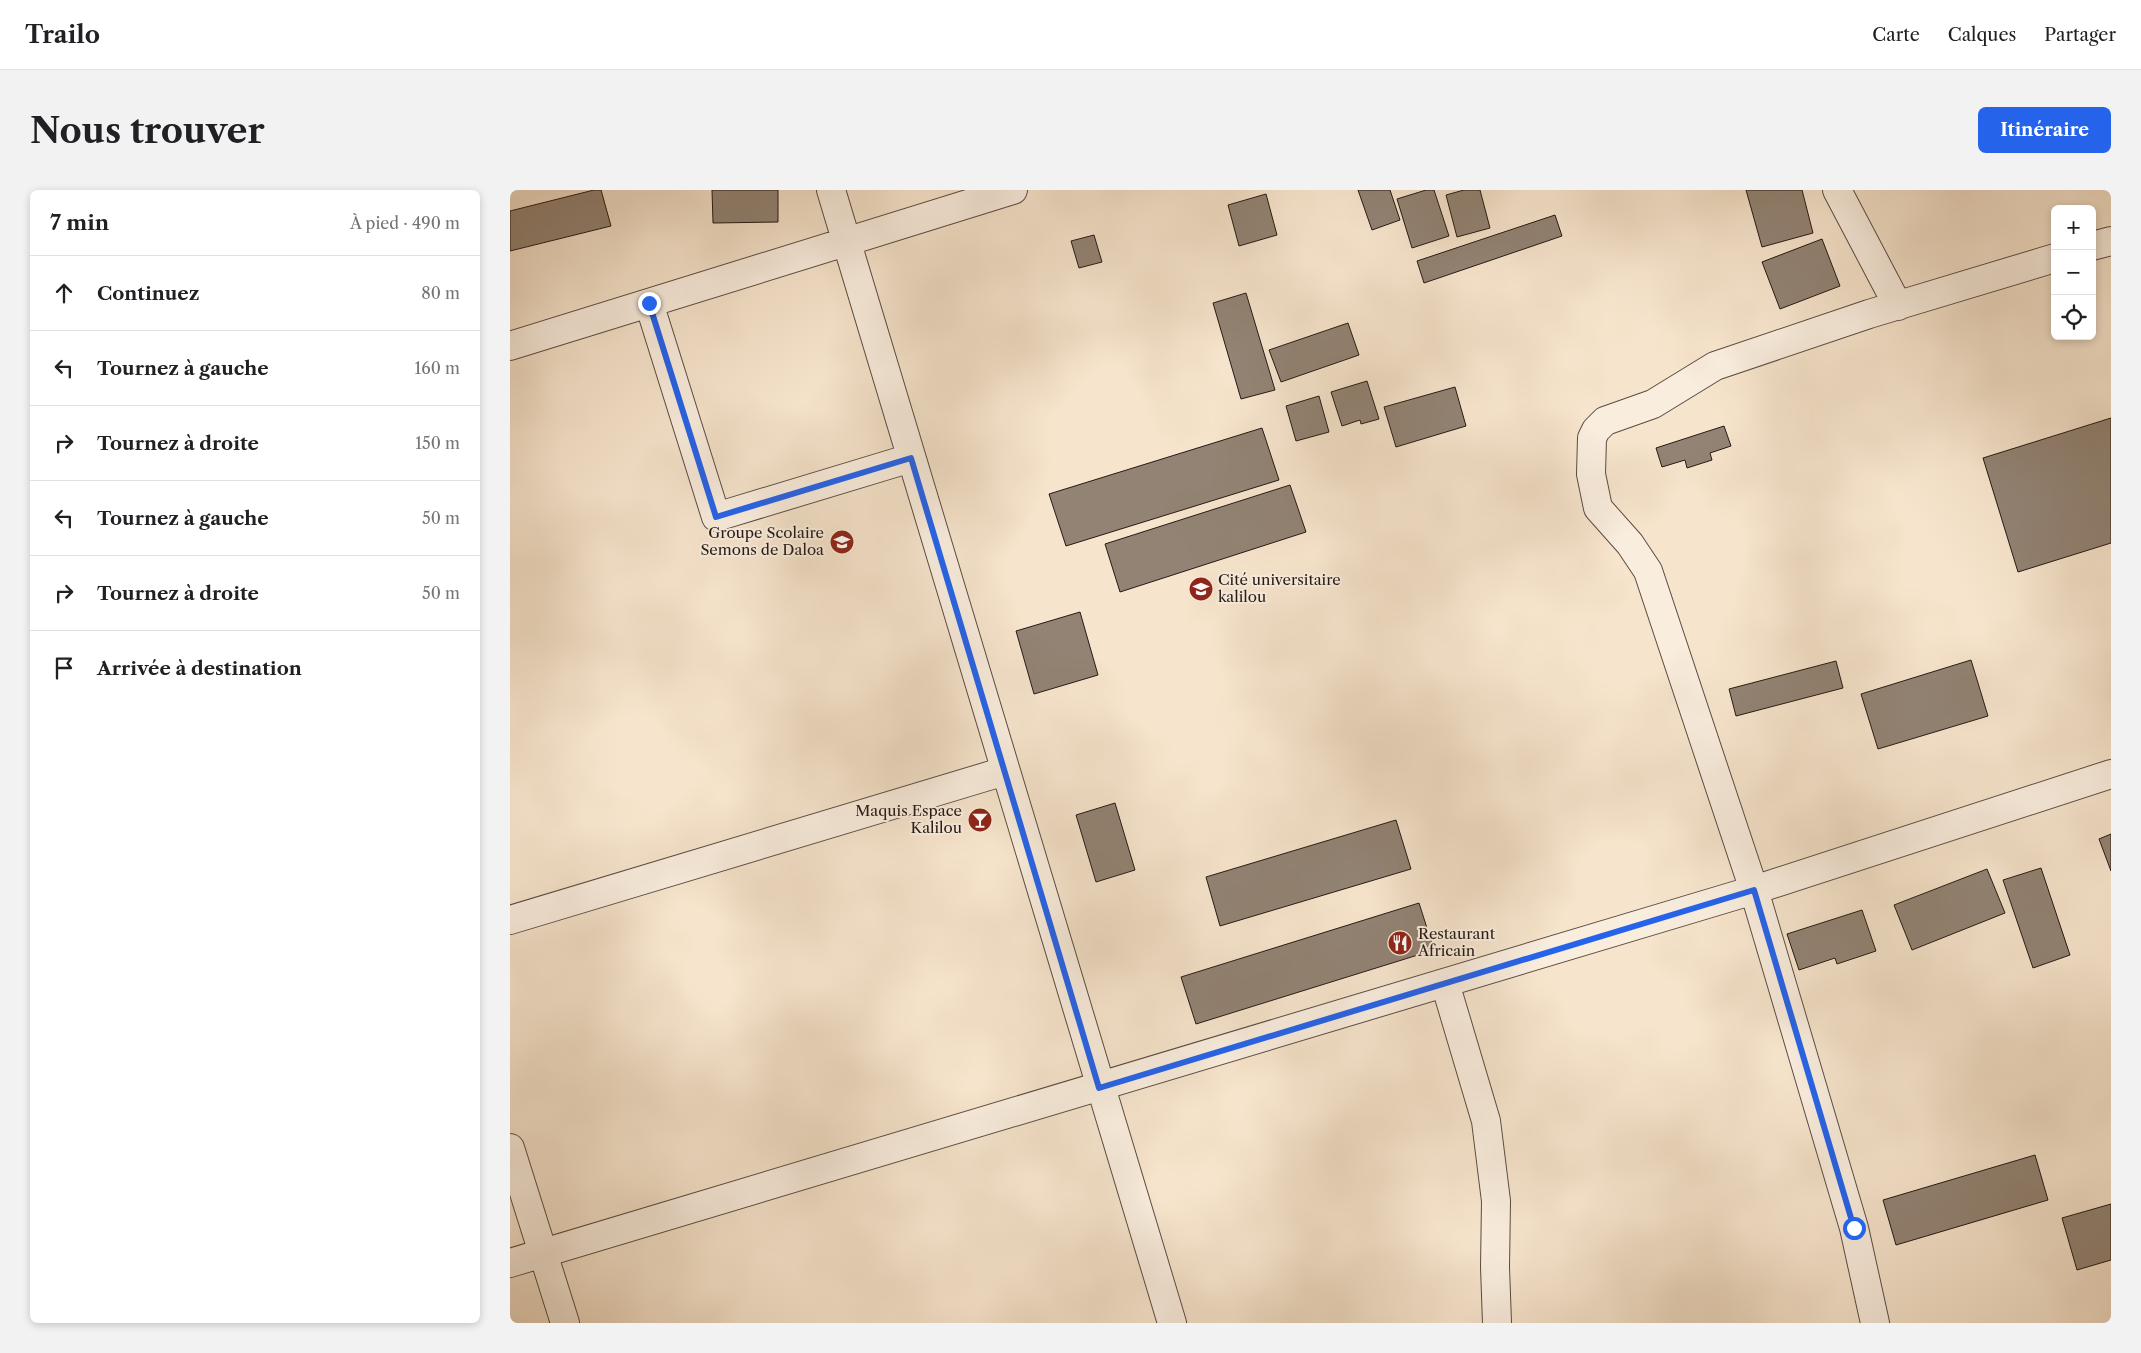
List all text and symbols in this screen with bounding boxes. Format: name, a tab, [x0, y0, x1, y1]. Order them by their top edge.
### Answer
text: Trailo	[25, 20, 100, 49]
text: Carte	[1872, 24, 1920, 46]
text: Calques	[1948, 24, 2016, 46]
text: Partager	[2044, 24, 2116, 46]
button: Itinéraire	[1978, 107, 2111, 153]
text: Nous trouver	[30, 109, 265, 152]
map controls	[2051, 205, 2096, 340]
button: +	[2051, 205, 2096, 250]
text: 7 min	[50, 210, 109, 235]
text: À pied · 490 m	[350, 213, 460, 233]
button: −	[2051, 250, 2096, 295]
icon: ahead	[50, 279, 78, 307]
text: Continuez	[97, 282, 199, 305]
text: 80 m	[421, 283, 460, 303]
route end	[638, 292, 661, 315]
button: locate	[2051, 295, 2096, 340]
icon: left	[50, 354, 78, 382]
text: Tournez à gauche	[97, 357, 269, 380]
text: 160 m	[415, 358, 460, 378]
icon: right	[50, 429, 78, 457]
text: Tournez à droite	[97, 432, 259, 455]
text: 150 m	[415, 433, 460, 453]
icon: left	[50, 504, 78, 532]
text: Tournez à gauche	[97, 507, 269, 530]
text: 50 m	[422, 508, 460, 528]
place label: Groupe Scolaire Semons de Daloa	[700, 523, 824, 559]
school or university icon: Groupe Scolaire Semons de Daloa	[829, 529, 855, 555]
place label: Cité universitaire kalilou	[1218, 570, 1341, 606]
school or university icon: Cité universitaire kalilou	[1188, 576, 1214, 602]
icon: right	[50, 579, 78, 607]
text: Tournez à droite	[97, 582, 259, 605]
text: 50 m	[422, 583, 460, 603]
icon: arrive	[50, 654, 78, 682]
text: Arrivée à destination	[97, 657, 302, 680]
place label: Maquis Espace Kalilou	[855, 801, 962, 837]
bar icon: Maquis Espace Kalilou	[967, 807, 993, 833]
place label: Restaurant Africain	[1417, 924, 1496, 960]
restaurant icon: Restaurant Africain	[1387, 930, 1413, 956]
route start	[1843, 1217, 1866, 1240]

